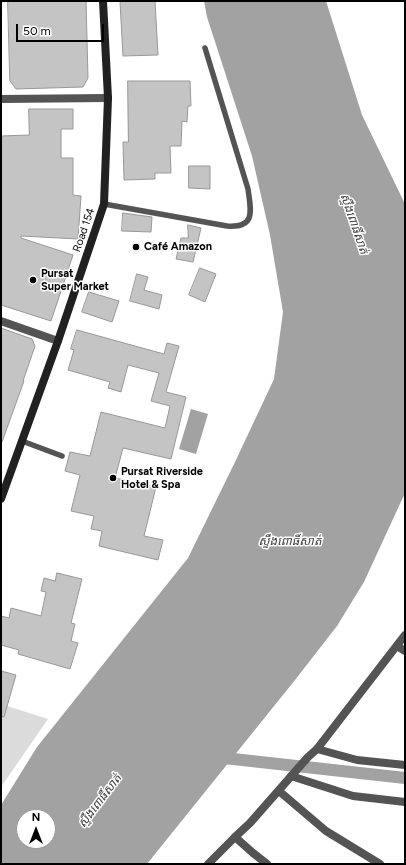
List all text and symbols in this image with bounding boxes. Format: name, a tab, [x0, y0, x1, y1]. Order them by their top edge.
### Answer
scale bar	[18, 16, 106, 42]
text: 50 m	[23, 24, 51, 38]
water label: ស្ទឹងពោធិ៍សាត់	[337, 192, 371, 256]
street label: Road 154	[70, 206, 98, 254]
place label: Café Amazon	[144, 240, 212, 254]
marker: Café Amazon	[131, 242, 141, 252]
place label: Pursat Super Market	[41, 267, 109, 293]
marker: Pursat Super Market	[28, 275, 38, 285]
place label: Pursat Riverside Hotel & Spa	[121, 465, 203, 491]
marker: Pursat Riverside Hotel & Spa	[108, 473, 118, 483]
water label: ស្ទឹងពោធិ៍សាត់	[258, 534, 322, 548]
water label: ស្ទឹងពោធិ៍សាត់	[75, 771, 125, 831]
north arrow	[16, 809, 56, 849]
text: N	[32, 811, 40, 824]

